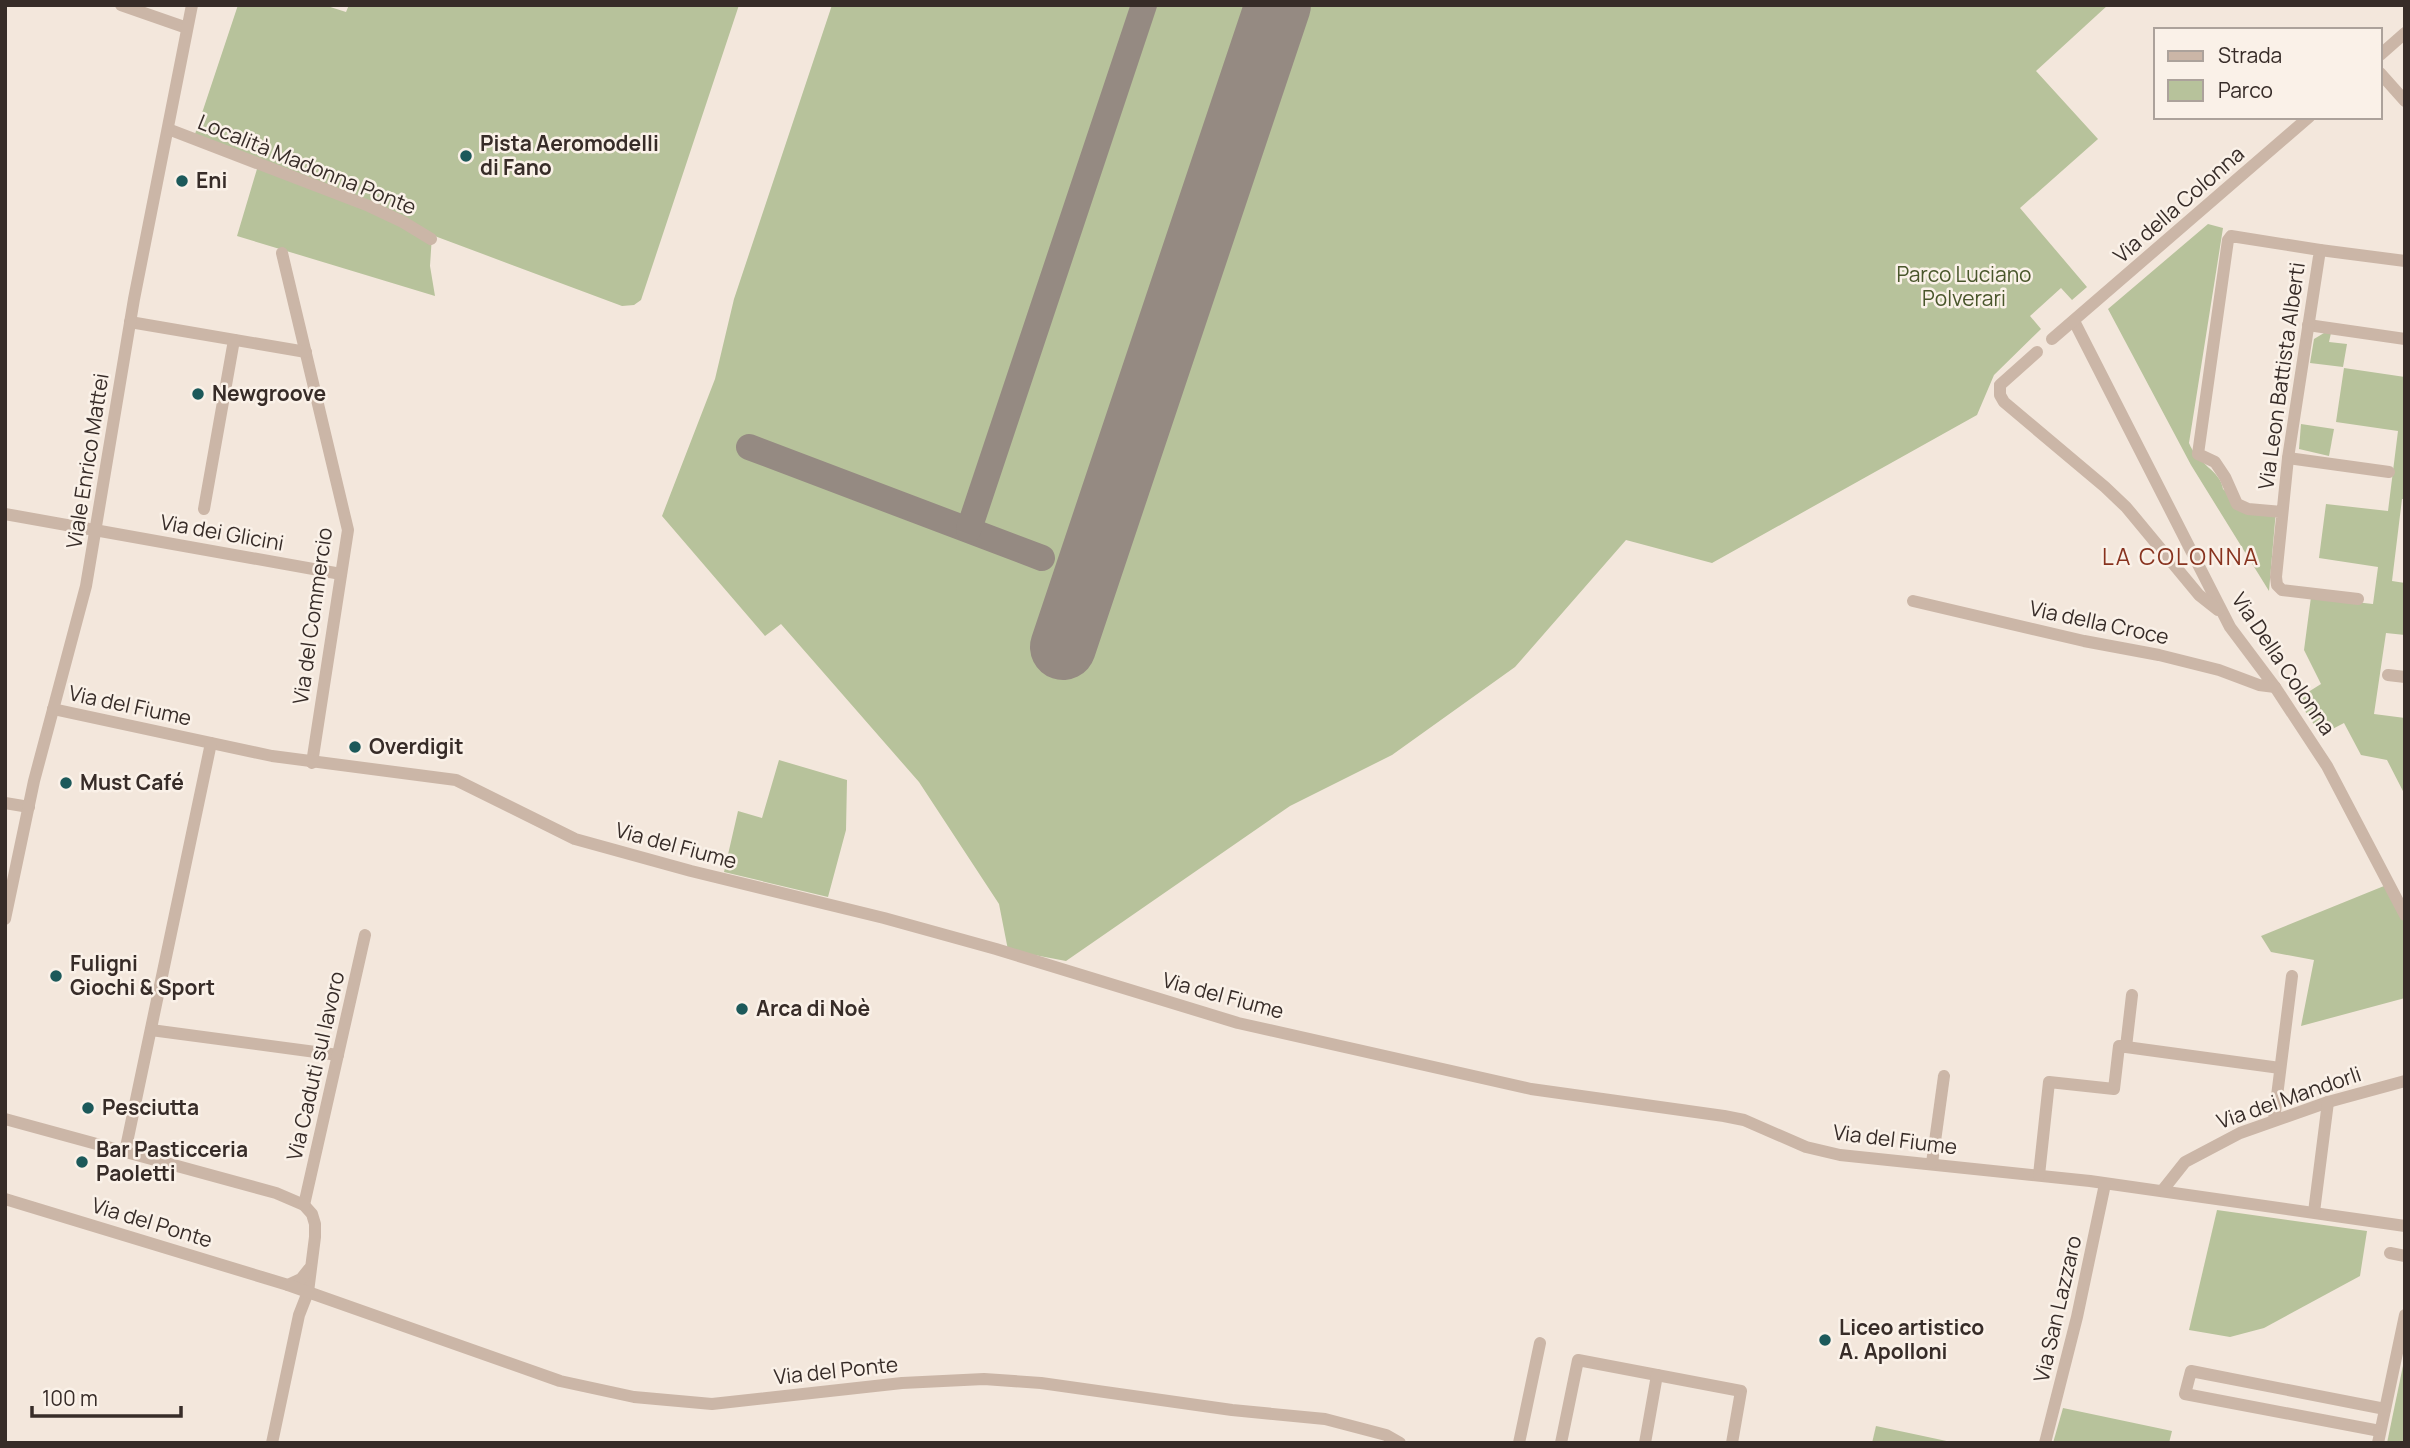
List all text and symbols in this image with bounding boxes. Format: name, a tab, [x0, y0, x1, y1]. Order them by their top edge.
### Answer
legend	[2154, 28, 2382, 119]
text: Strada	[2218, 41, 2282, 69]
text: Parco	[2218, 76, 2273, 104]
street label: Località Madonna Ponte	[194, 107, 421, 221]
place label: Pista Aeromodelli di Fano	[480, 129, 659, 181]
street label: Via della Colonna	[2107, 140, 2250, 269]
marker: Pista Aeromodelli di Fano	[458, 148, 474, 164]
place label: Eni	[196, 166, 227, 194]
marker: Eni	[174, 173, 190, 189]
park label: Parco Luciano Polverari	[1896, 260, 2032, 312]
street label: Via Leon Battista Alberti	[2251, 260, 2311, 491]
street label: Viale Enrico Mattei	[59, 371, 115, 551]
place label: Newgroove	[212, 379, 326, 407]
marker: Newgroove	[190, 386, 206, 402]
street label: Via dei Glicini	[158, 507, 286, 557]
street label: Via del Commercio	[286, 526, 338, 706]
district label: LA COLONNA	[2102, 540, 2260, 572]
street label: Via Della Colonna	[2226, 587, 2342, 740]
street label: Via della Croce	[2027, 594, 2171, 650]
street label: Via del Fiume	[66, 678, 194, 732]
place label: Overdigit	[369, 732, 464, 760]
marker: Overdigit	[347, 739, 363, 755]
place label: Must Café	[80, 768, 184, 796]
marker: Must Café	[58, 775, 74, 791]
street label: Via del Fiume	[612, 815, 740, 875]
place label: Fuligni Giochi & Sport	[70, 949, 215, 1001]
street label: Via del Fiume	[1159, 965, 1287, 1025]
marker: Fuligni Giochi & Sport	[48, 968, 64, 984]
street label: Via Caduti sul lavoro	[280, 968, 350, 1163]
place label: Arca di Noè	[756, 994, 870, 1022]
marker: Arca di Noè	[734, 1001, 750, 1017]
street label: Via dei Mandorli	[2213, 1059, 2365, 1135]
place label: Pesciutta	[102, 1093, 199, 1121]
marker: Pesciutta	[80, 1100, 96, 1116]
street label: Via del Fiume	[1831, 1118, 1959, 1161]
place label: Bar Pasticceria Paoletti	[96, 1135, 248, 1187]
marker: Bar Pasticceria Paoletti	[74, 1154, 90, 1170]
street label: Via del Ponte	[89, 1190, 216, 1254]
street label: Via San Lazzaro	[2027, 1233, 2088, 1385]
place label: Liceo artistico A. Apolloni	[1839, 1313, 1984, 1365]
marker: Liceo artistico A. Apolloni	[1817, 1332, 1833, 1348]
street label: Via del Ponte	[772, 1350, 899, 1390]
scale bar	[32, 1374, 180, 1418]
text: 100 m	[42, 1384, 98, 1412]

